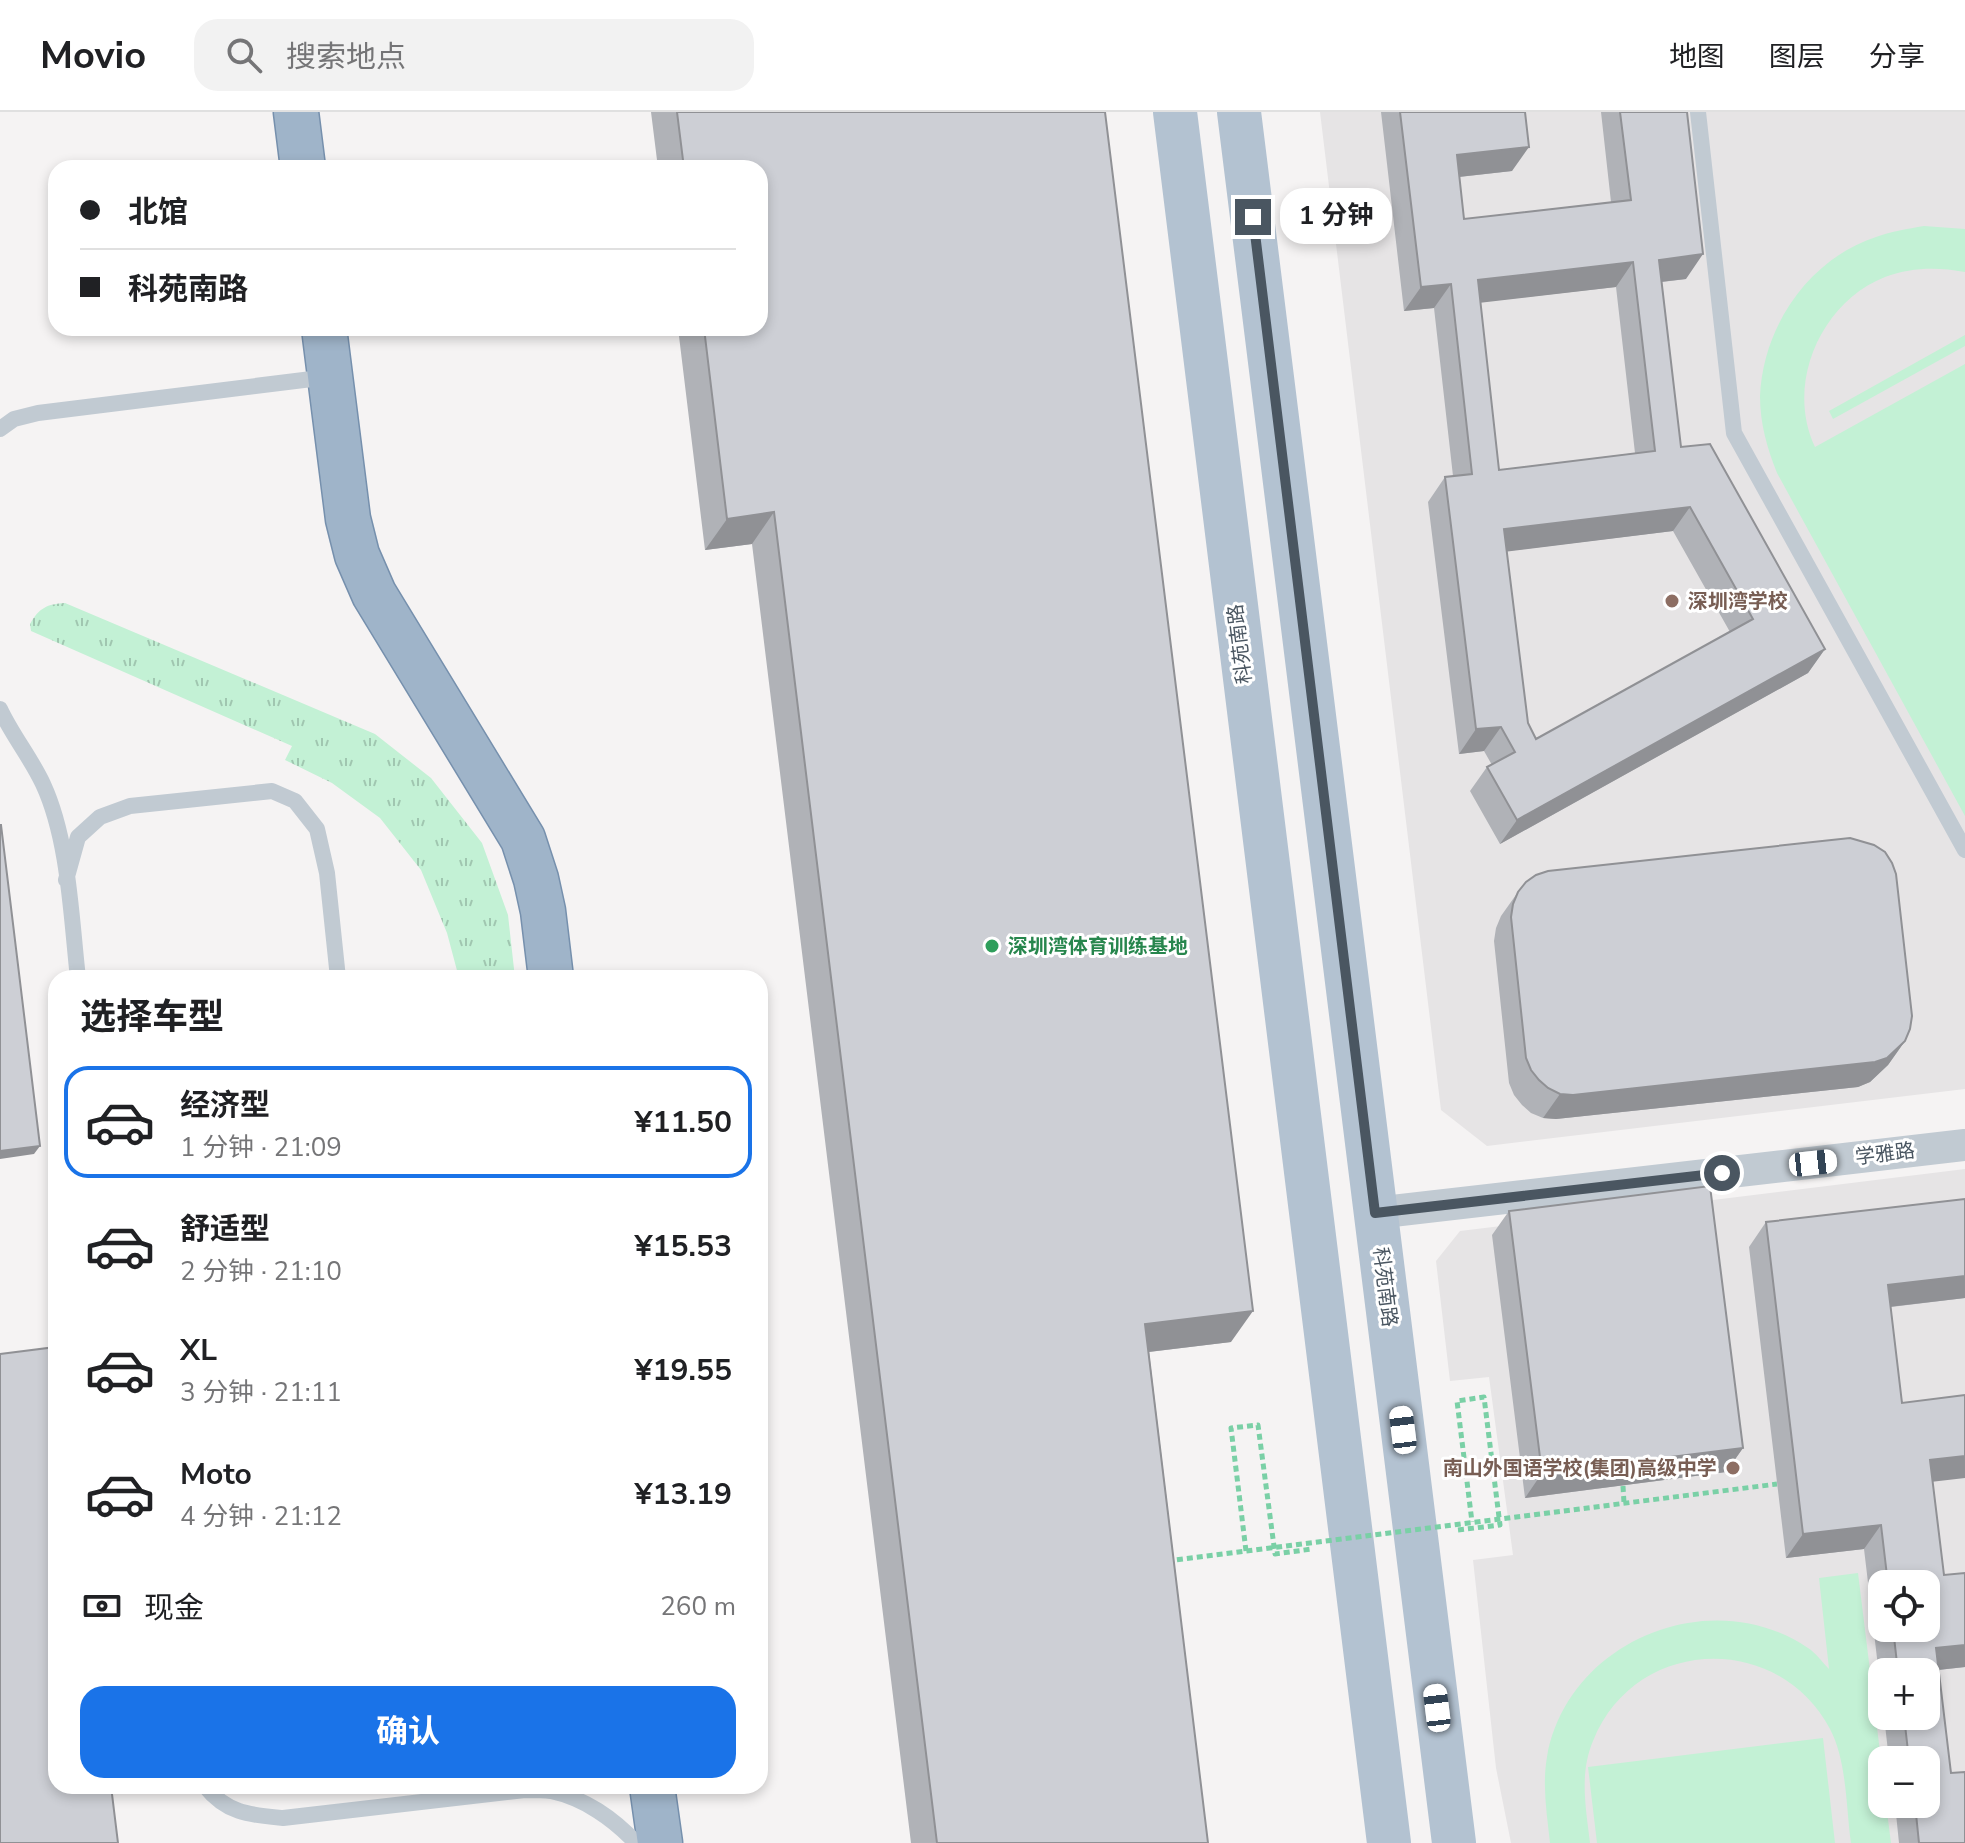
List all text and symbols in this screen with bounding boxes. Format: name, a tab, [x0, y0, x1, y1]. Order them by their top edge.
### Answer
search box	[194, 19, 754, 91]
text: Movio	[40, 30, 146, 81]
icon: search	[222, 33, 266, 77]
text: 搜索地点	[286, 37, 406, 78]
text: 地图	[1669, 38, 1725, 76]
text: 图层	[1769, 38, 1825, 76]
text: 分享	[1869, 38, 1925, 76]
callout: 1 分钟	[1281, 189, 1393, 245]
text: 北馆	[128, 192, 188, 233]
text: 1 分钟	[1299, 198, 1373, 233]
route end	[1235, 199, 1271, 235]
text: 科苑南路	[128, 269, 248, 310]
place label: 深圳湾学校	[1688, 588, 1788, 615]
marker: 深圳湾学校	[1663, 592, 1681, 610]
street label: 科苑南路	[1222, 603, 1258, 685]
place label: 深圳湾体育训练基地	[1008, 933, 1188, 960]
marker: 深圳湾体育训练基地	[983, 937, 1001, 955]
text: 选择车型	[80, 993, 224, 1042]
text: 经济型	[180, 1085, 270, 1126]
icon: car	[84, 1086, 156, 1158]
text: ¥11.50	[635, 1102, 732, 1143]
text: 1 分钟 · 21:09	[180, 1130, 342, 1165]
street label: 学雅路	[1854, 1137, 1916, 1171]
car	[1788, 1149, 1838, 1177]
route start	[1704, 1155, 1740, 1191]
text: 舒适型	[180, 1209, 270, 1250]
icon: car	[84, 1210, 156, 1282]
text: ¥15.53	[635, 1226, 732, 1267]
street label: 科苑南路	[1367, 1246, 1403, 1328]
text: 2 分钟 · 21:10	[180, 1254, 342, 1289]
text: XL	[180, 1330, 217, 1371]
icon: car	[84, 1334, 156, 1406]
text: ¥19.55	[635, 1350, 732, 1391]
text: 3 分钟 · 21:11	[180, 1375, 342, 1410]
car	[1388, 1405, 1418, 1455]
text: Moto	[180, 1454, 252, 1495]
place label: 南山外国语学校(集团)高级中学	[1443, 1455, 1717, 1482]
icon: car	[84, 1458, 156, 1530]
marker: 南山外国语学校(集团)高级中学	[1724, 1459, 1742, 1477]
text: ¥13.19	[635, 1474, 732, 1515]
text: 4 分钟 · 21:12	[180, 1499, 342, 1534]
map controls	[1868, 1570, 1940, 1818]
button: locate	[1868, 1570, 1940, 1642]
icon: cash	[80, 1584, 124, 1628]
text: 现金	[144, 1588, 204, 1629]
text: 260 m	[660, 1589, 736, 1624]
button: +	[1868, 1658, 1940, 1730]
car	[1422, 1683, 1452, 1733]
button: 确认	[80, 1686, 736, 1778]
button: −	[1868, 1746, 1940, 1818]

